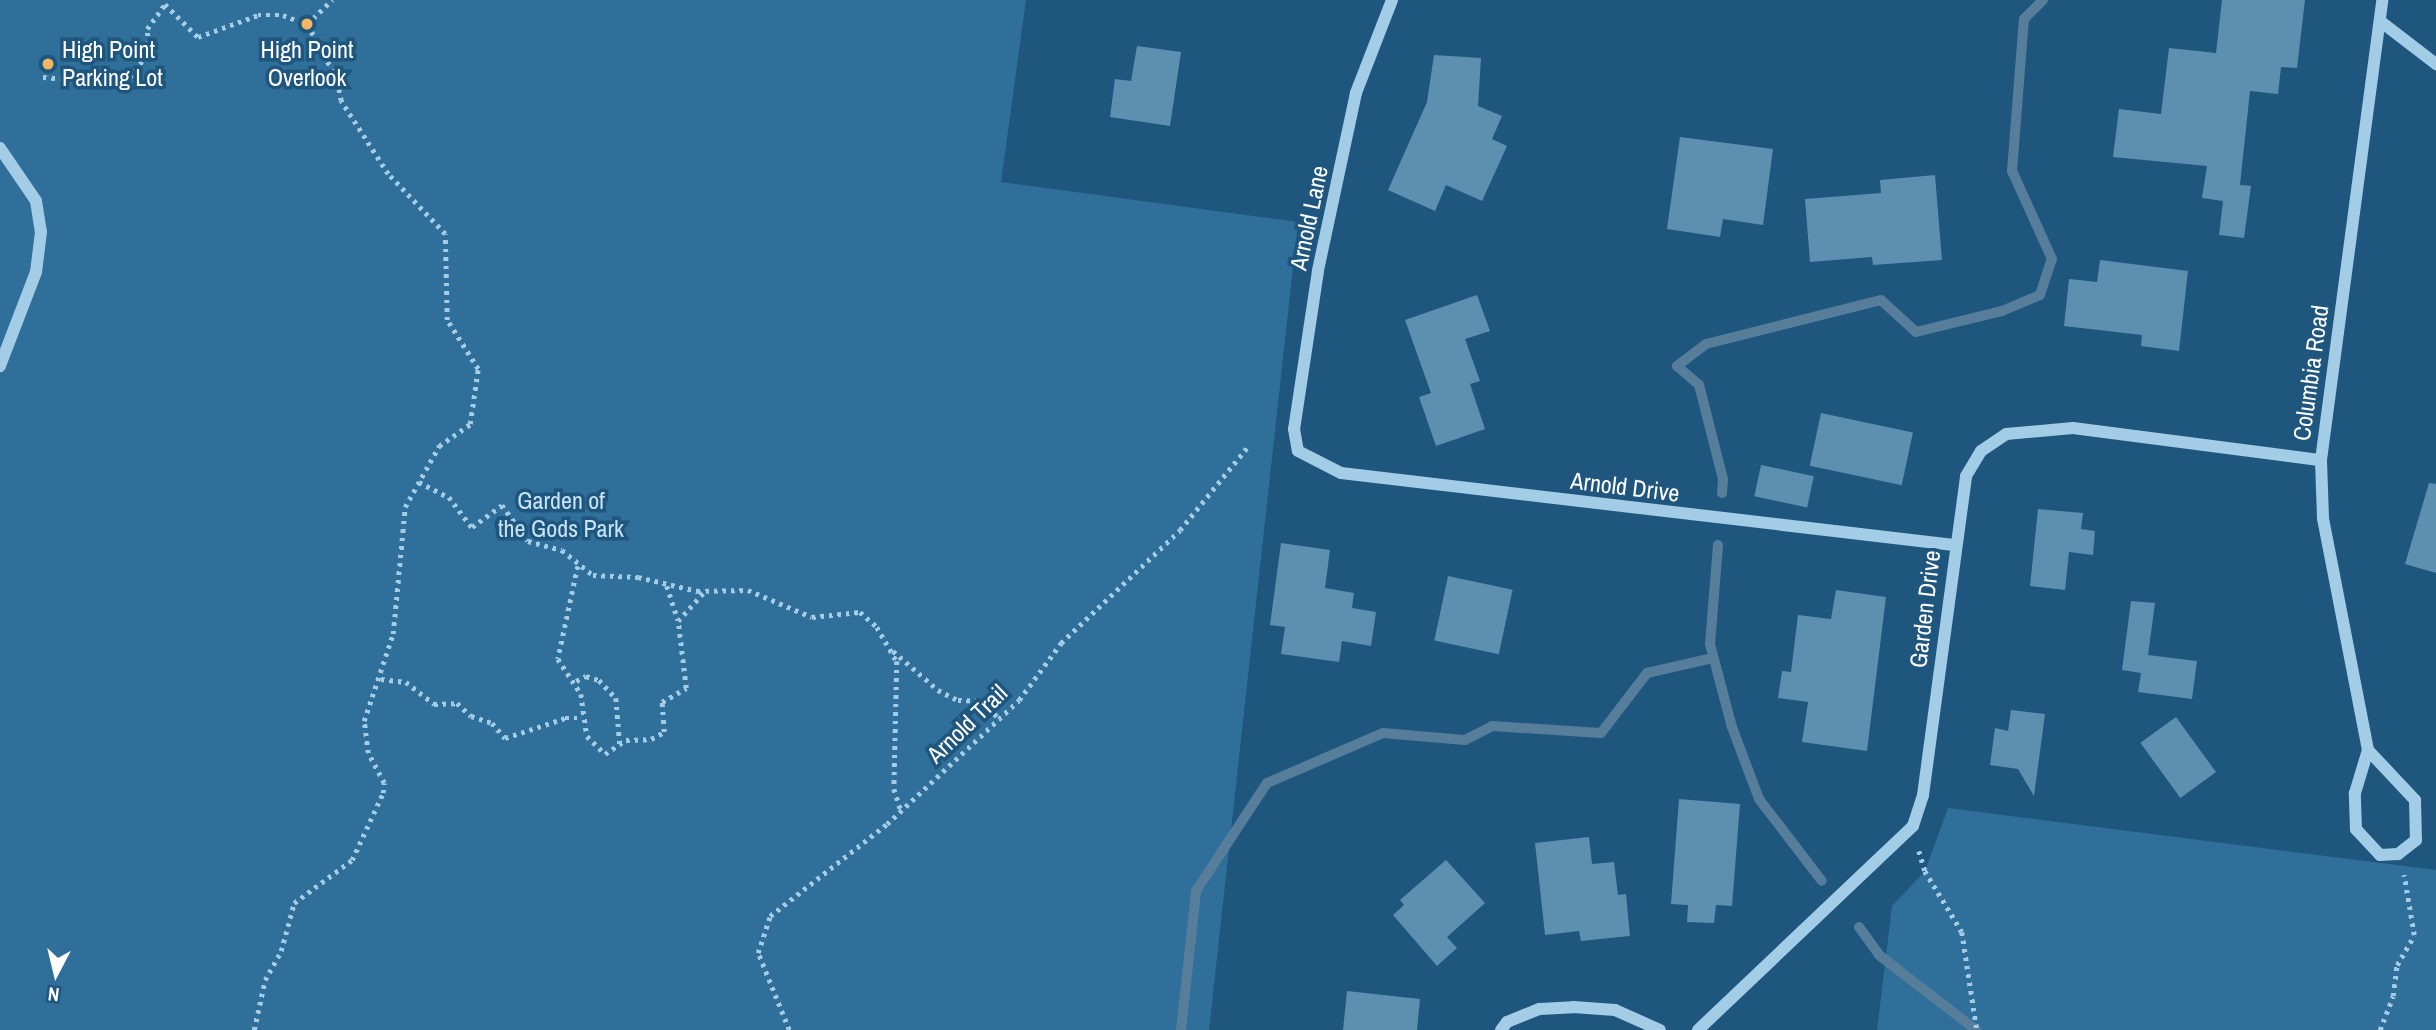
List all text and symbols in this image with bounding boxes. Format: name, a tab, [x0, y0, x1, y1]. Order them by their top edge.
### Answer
marker: High Point Overlook	[299, 16, 315, 32]
place label: High Point Parking Lot	[62, 36, 163, 92]
place label: High Point Overlook	[261, 36, 353, 92]
marker: High Point Parking Lot	[40, 56, 56, 72]
street label: Arnold Lane	[1284, 163, 1334, 273]
street label: Columbia Road	[2287, 303, 2335, 443]
street label: Arnold Drive	[1569, 466, 1681, 508]
park label: Garden of the Gods Park	[498, 487, 624, 543]
street label: Garden Drive	[1904, 549, 1946, 669]
street label: Arnold Trail	[921, 679, 1013, 769]
north arrow	[21, 939, 91, 1009]
text: N	[46, 981, 61, 1008]

